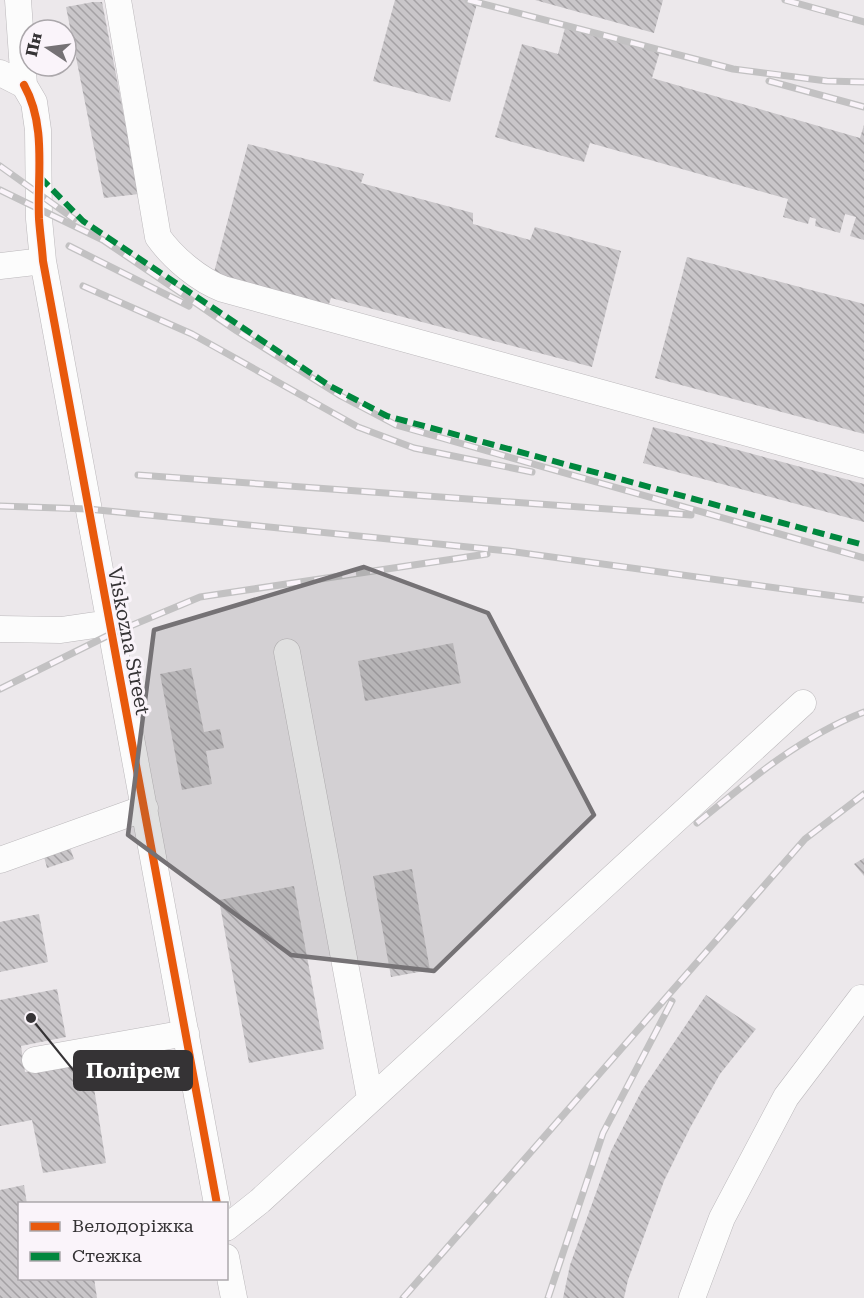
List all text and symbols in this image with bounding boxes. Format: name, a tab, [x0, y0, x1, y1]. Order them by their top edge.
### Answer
north arrow	[18, 18, 78, 78]
text: Пн	[22, 31, 46, 59]
street label: Viskozna Street	[103, 565, 155, 717]
callout: Полірем	[74, 1051, 192, 1090]
text: Полірем	[86, 1059, 180, 1083]
legend	[18, 1202, 228, 1280]
text: Велодоріжка	[72, 1215, 194, 1236]
text: Стежка	[72, 1245, 142, 1266]

